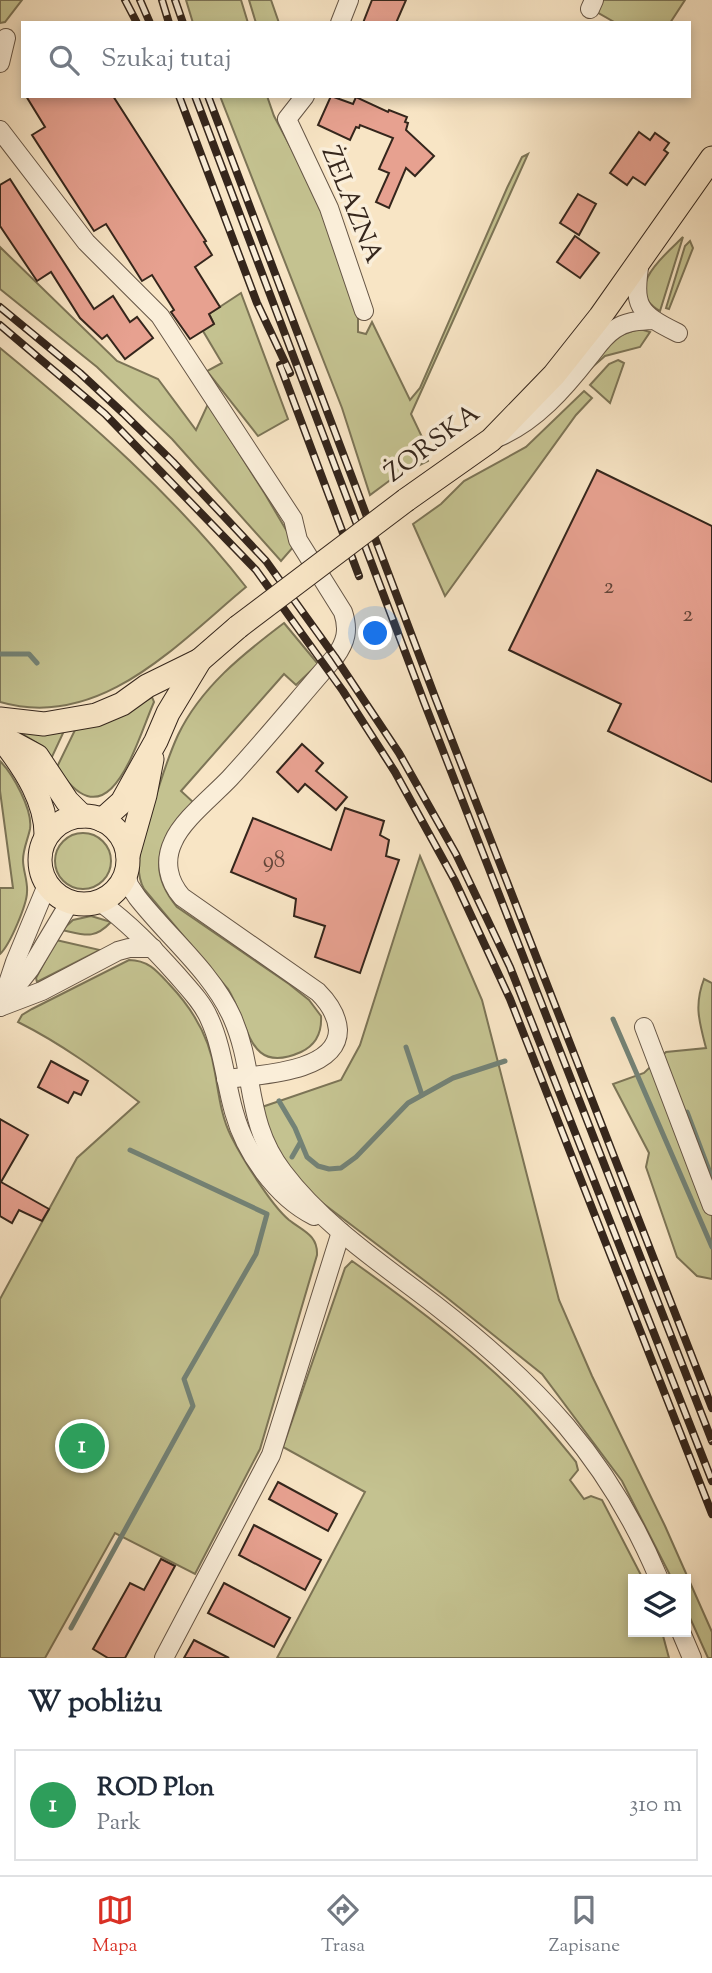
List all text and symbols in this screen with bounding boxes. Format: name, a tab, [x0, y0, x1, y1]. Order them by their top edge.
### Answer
search box	[21, 21, 691, 98]
icon: search	[45, 41, 83, 79]
text: Szukaj tutaj	[101, 41, 232, 78]
street label: ŻELAZNA	[311, 141, 391, 269]
street label: ŻORSKA	[378, 396, 488, 492]
house number: 2	[604, 571, 615, 604]
house number: 2	[683, 599, 694, 632]
your location	[358, 616, 392, 650]
house number: 98	[263, 845, 285, 878]
pin: 1	[59, 1420, 105, 1472]
map controls	[628, 1574, 691, 1637]
button: layers	[628, 1574, 691, 1637]
text: W pobliżu	[28, 1682, 162, 1725]
text: ROD Plon	[97, 1770, 214, 1807]
text: 1	[49, 1789, 57, 1822]
text: 310 m	[629, 1789, 682, 1822]
text: Park	[97, 1807, 141, 1840]
tab: Mapa	[92, 1891, 137, 1960]
tab: Trasa	[321, 1891, 365, 1960]
tab: Zapisane	[549, 1891, 620, 1960]

